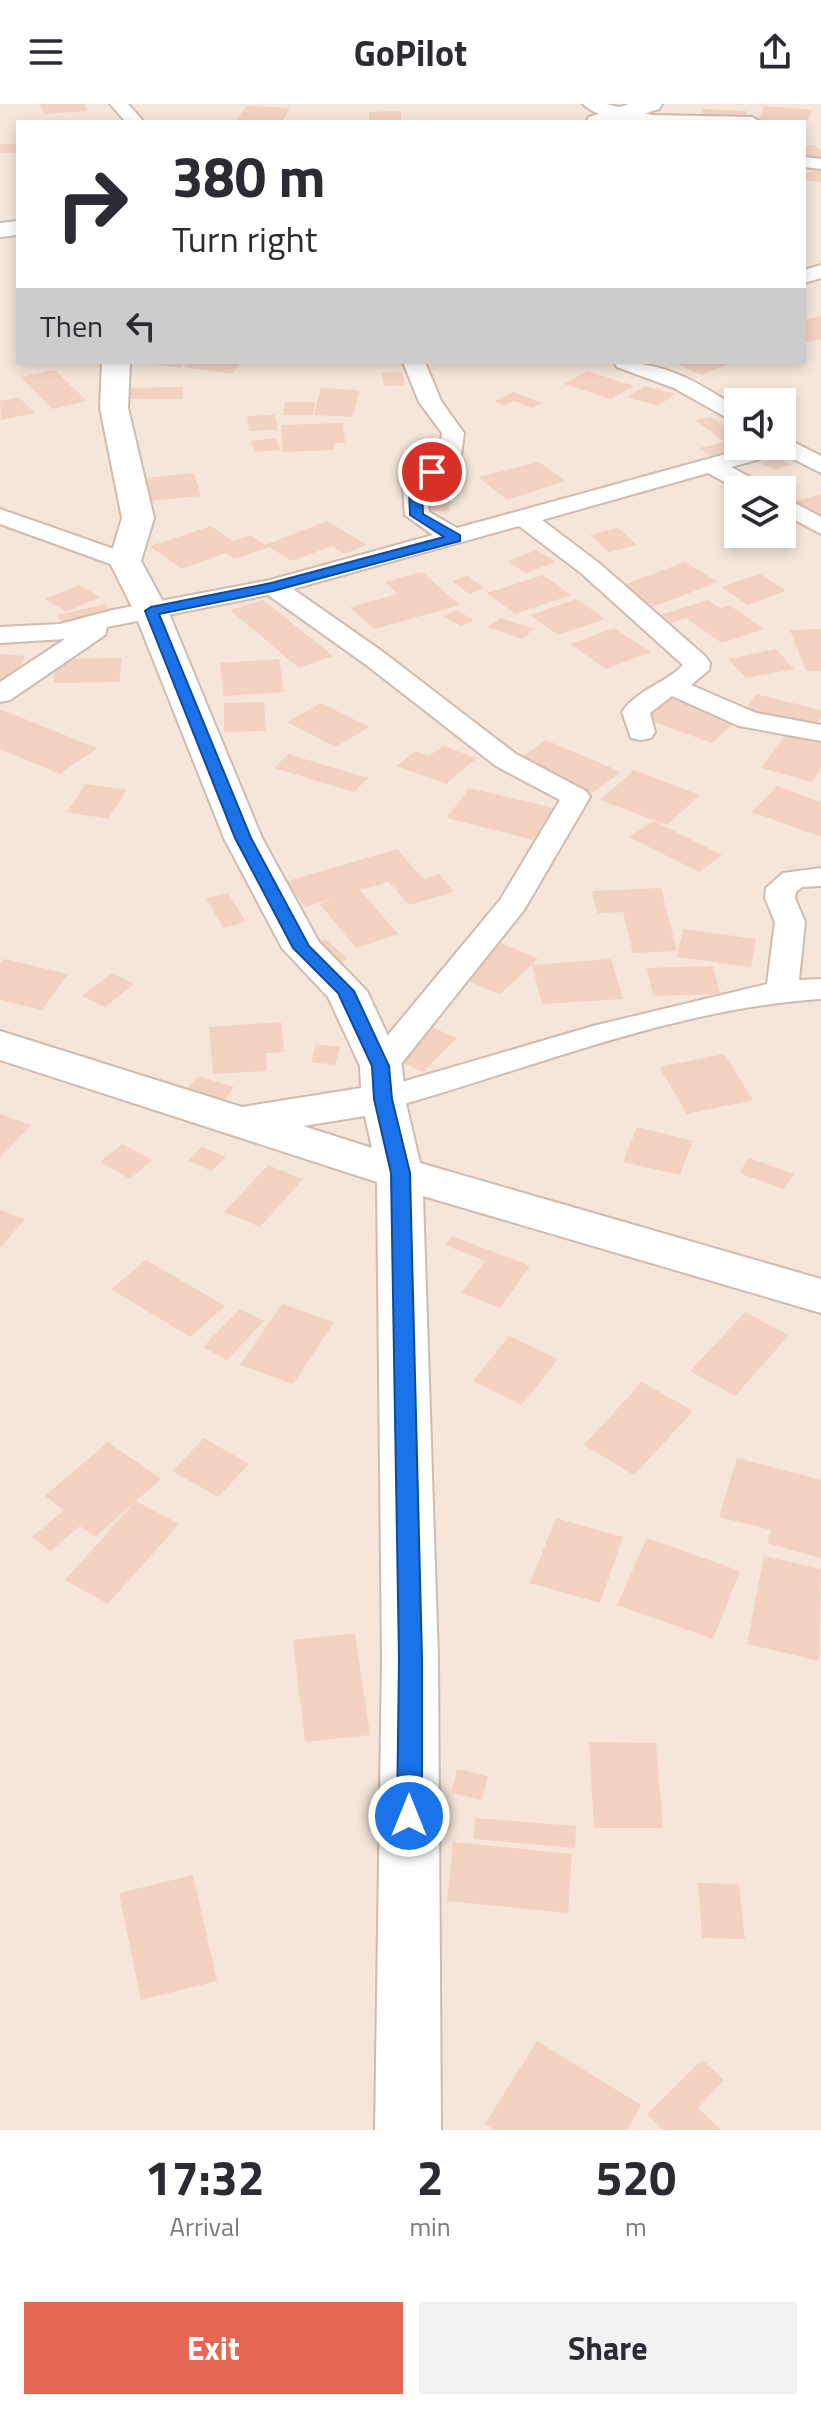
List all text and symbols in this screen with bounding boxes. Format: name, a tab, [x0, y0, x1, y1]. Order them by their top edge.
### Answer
text: GoPilot	[354, 25, 467, 80]
icon: menu	[24, 30, 68, 74]
icon: share	[753, 30, 797, 74]
text: 380 m	[172, 134, 325, 219]
icon: right	[40, 152, 144, 256]
text: Turn right	[172, 211, 317, 266]
text: Then	[40, 303, 103, 349]
icon: left	[119, 304, 163, 348]
map controls	[724, 388, 796, 548]
button: sound	[724, 388, 796, 460]
pin	[398, 438, 466, 506]
icon: arrive	[410, 450, 454, 494]
button: layers	[724, 476, 796, 548]
position arrow	[367, 1774, 451, 1858]
text: 17:32	[145, 2141, 265, 2214]
text: 2	[417, 2141, 444, 2214]
text: 520	[596, 2141, 676, 2214]
text: Arrival	[169, 2207, 240, 2246]
text: min	[409, 2207, 451, 2246]
text: m	[625, 2207, 647, 2246]
button: Exit	[24, 2302, 403, 2394]
button: Share	[419, 2302, 797, 2394]

